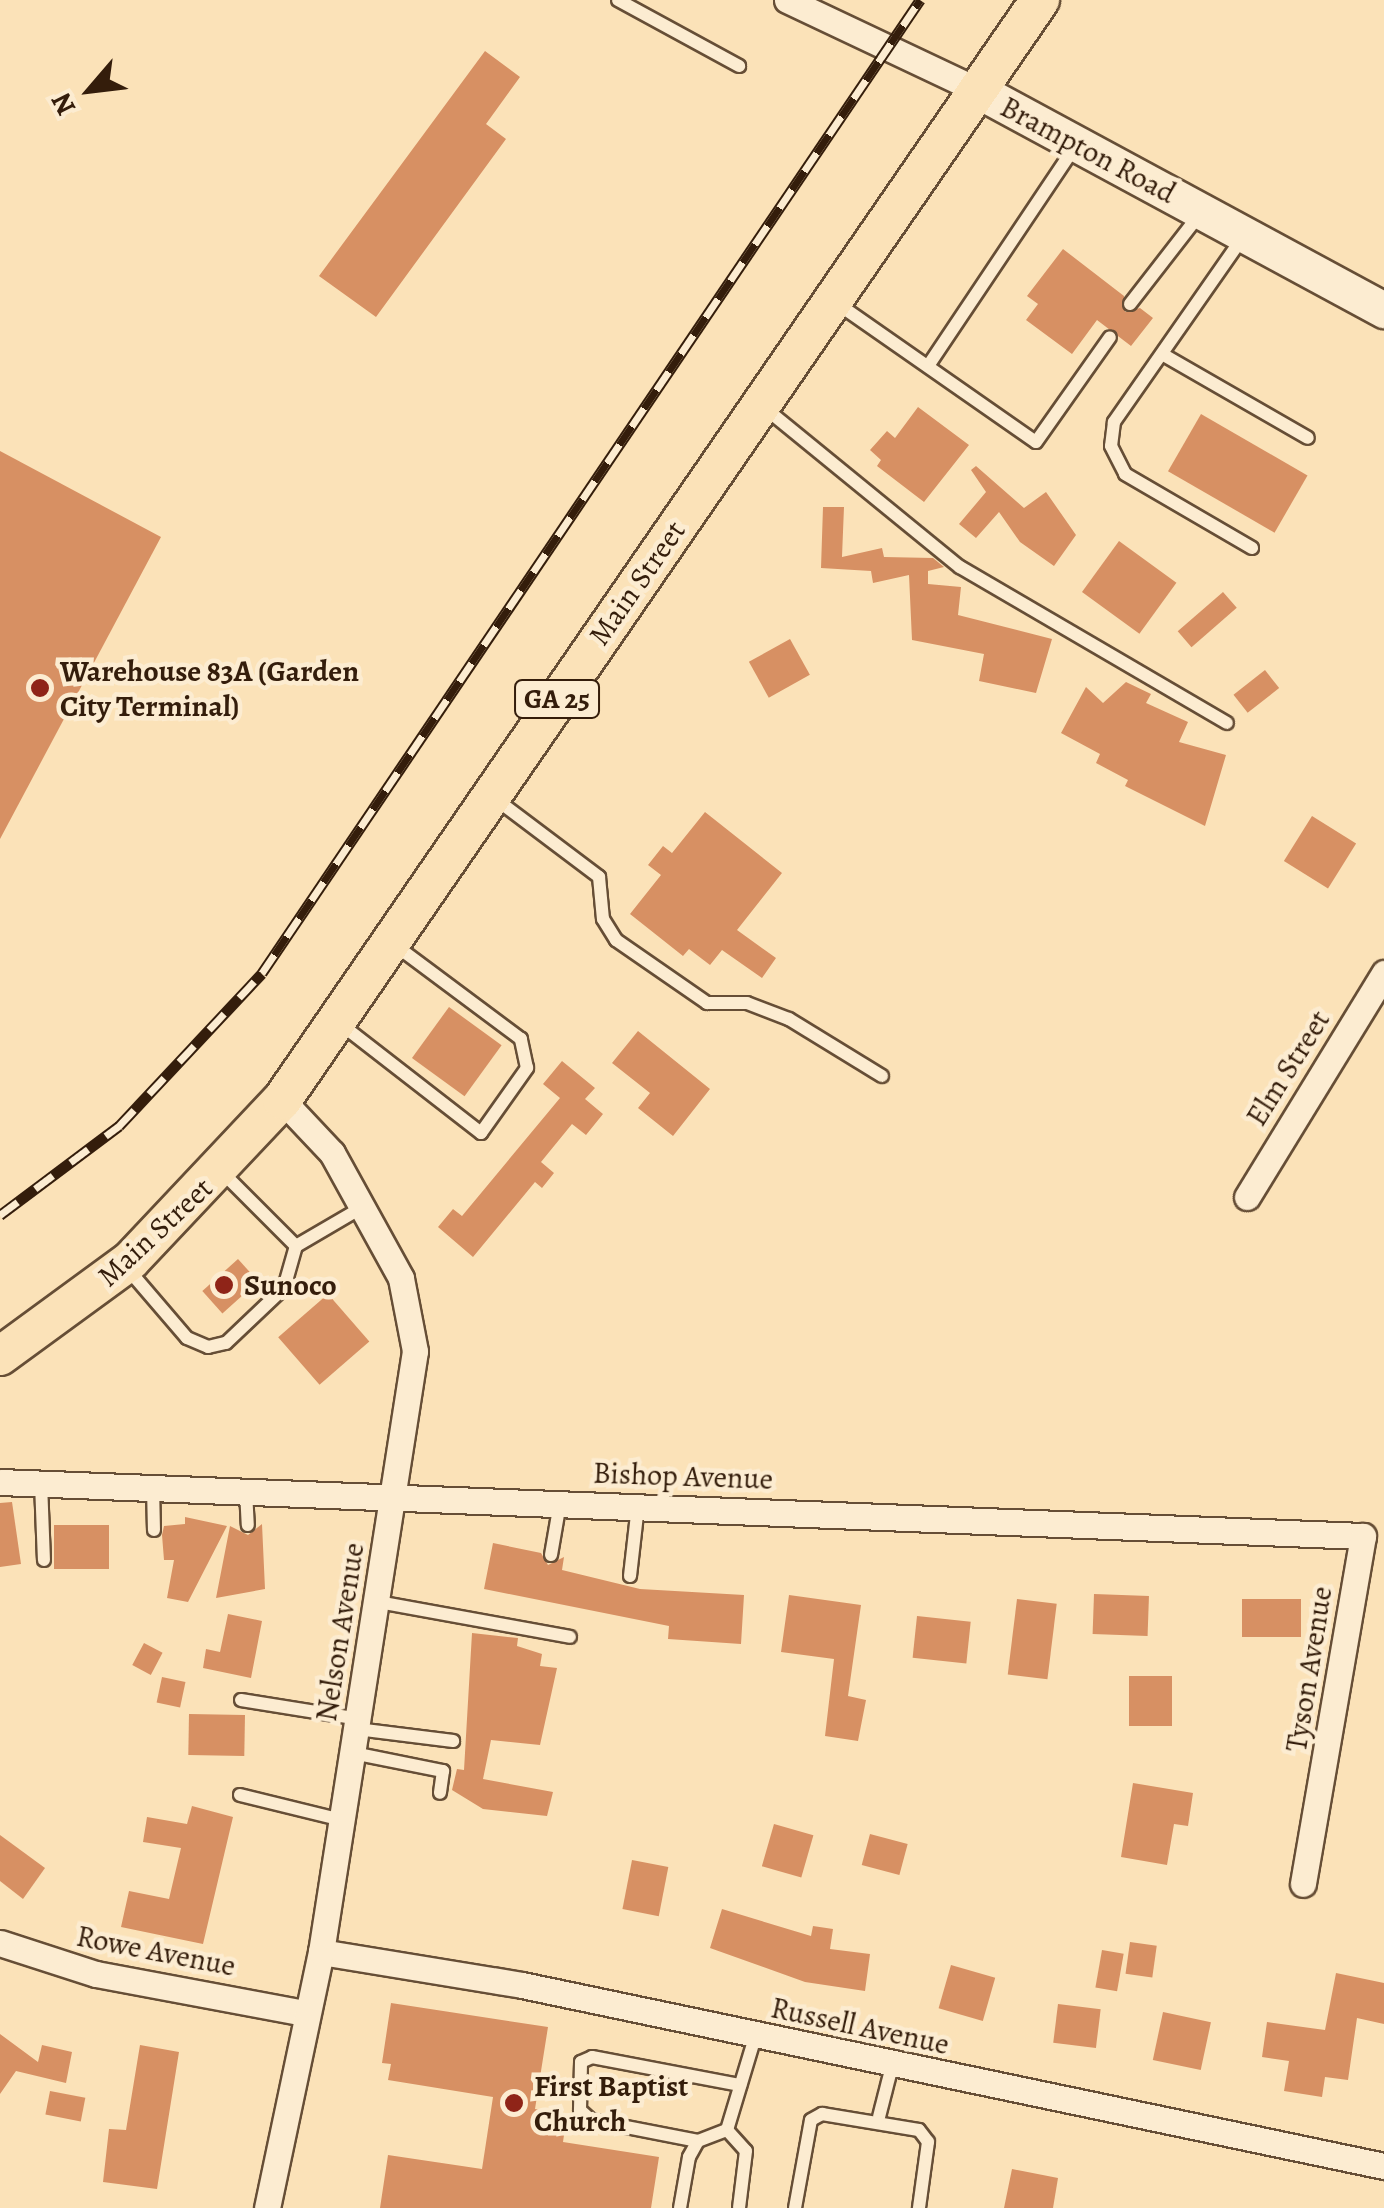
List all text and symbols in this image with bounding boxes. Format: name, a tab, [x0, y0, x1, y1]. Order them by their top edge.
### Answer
north arrow	[40, 40, 140, 140]
text: N	[42, 86, 85, 122]
street label: Brampton Road	[994, 89, 1182, 211]
street label: Main Street	[581, 514, 693, 652]
place label: Warehouse 83A (Garden City Terminal)	[60, 653, 359, 724]
road number: GA 25	[512, 676, 602, 722]
marker: Warehouse 83A (Garden City Terminal)	[29, 677, 51, 699]
street label: Elm Street	[1238, 1003, 1338, 1133]
street label: Main Street	[90, 1170, 220, 1294]
place label: Sunoco	[244, 1267, 337, 1303]
marker: Sunoco	[213, 1274, 235, 1296]
street label: Bishop Avenue	[592, 1455, 774, 1497]
street label: Nelson Avenue	[308, 1540, 372, 1724]
street label: Tyson Avenue	[1278, 1584, 1340, 1754]
street label: Rowe Avenue	[73, 1918, 239, 1984]
street label: Russell Avenue	[768, 1990, 952, 2062]
place label: First Baptist Church	[534, 2068, 688, 2138]
marker: First Baptist Church	[503, 2092, 525, 2114]

